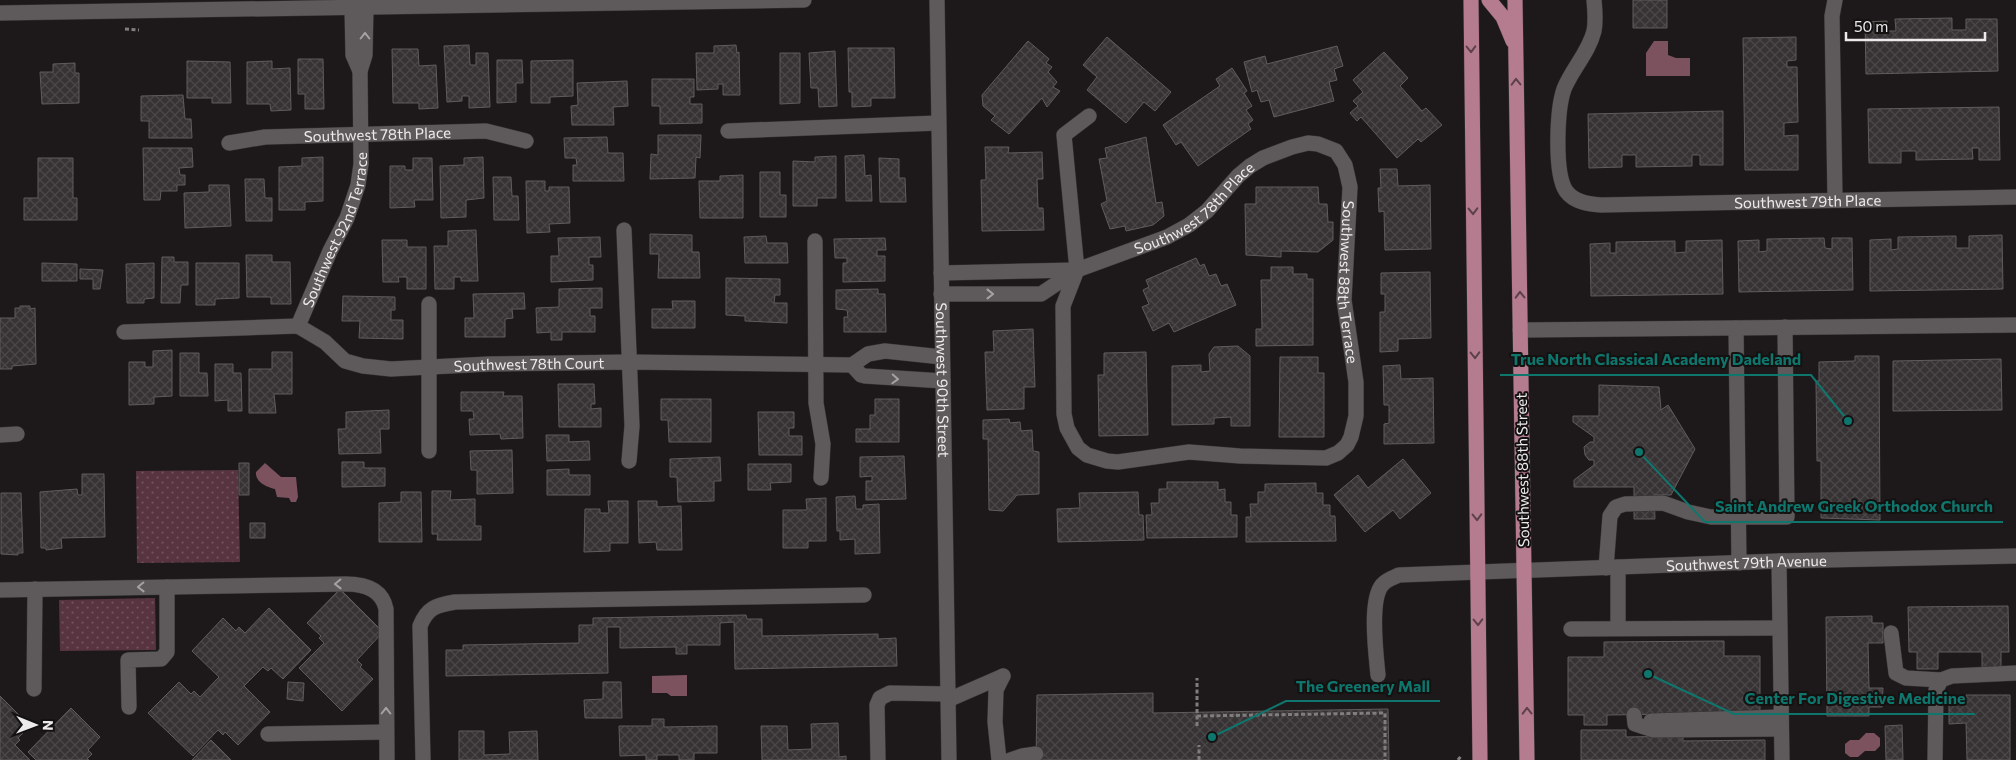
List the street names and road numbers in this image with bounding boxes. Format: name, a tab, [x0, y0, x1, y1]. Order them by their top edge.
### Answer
street label: Southwest 78th Place	[304, 123, 451, 145]
street label: Southwest 92nd Terrace	[298, 152, 370, 310]
street label: Southwest 78th Place	[1131, 158, 1258, 257]
street label: Southwest 79th Place	[1734, 191, 1882, 211]
street label: Southwest 88th Terrace	[1335, 200, 1362, 365]
street label: Southwest 90th Street	[933, 302, 953, 458]
street label: Southwest 78th Court	[453, 353, 604, 375]
street label: Southwest 88th Street	[1512, 393, 1532, 547]
street label: Southwest 79th Avenue	[1666, 551, 1827, 574]

